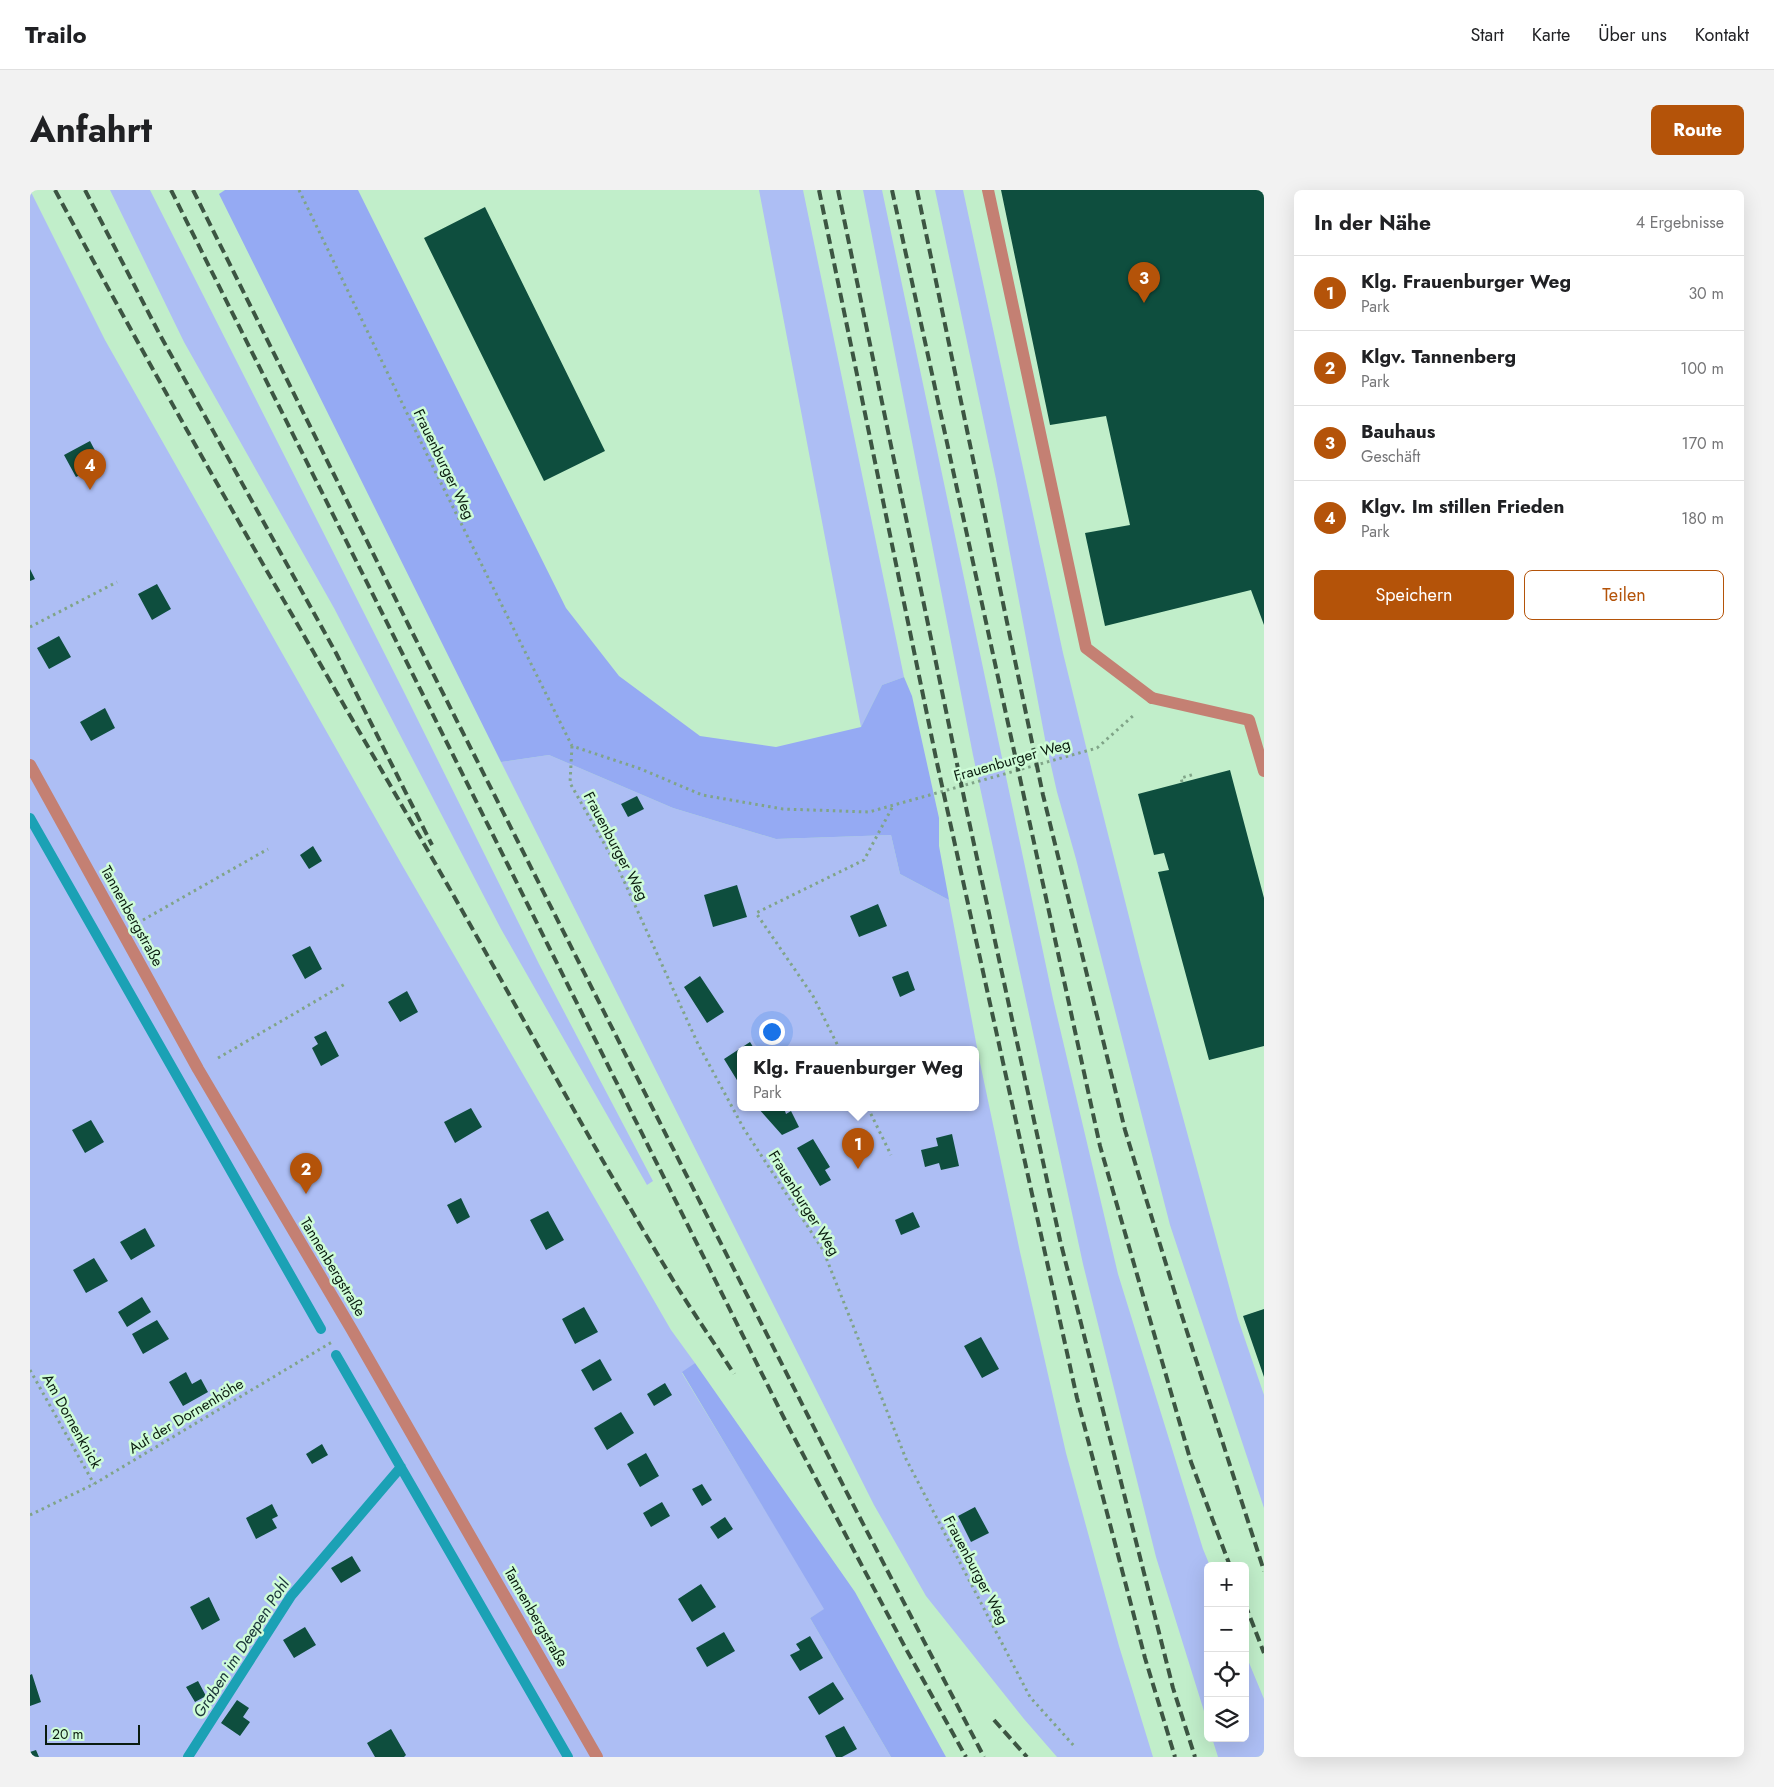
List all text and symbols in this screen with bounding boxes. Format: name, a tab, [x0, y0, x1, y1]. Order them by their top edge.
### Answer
text: Trailo	[25, 17, 87, 52]
text: Start	[1470, 22, 1504, 48]
text: Karte	[1532, 22, 1570, 48]
text: Über uns	[1598, 22, 1667, 48]
text: Kontakt	[1695, 22, 1749, 48]
text: Anfahrt	[30, 105, 152, 155]
button: Route	[1651, 105, 1744, 155]
text: In der Nähe	[1314, 208, 1431, 238]
text: 4 Ergebnisse	[1636, 211, 1724, 234]
pin: 3	[1128, 262, 1160, 303]
text: Klg. Frauenburger Weg	[1361, 268, 1571, 295]
text: 1	[1326, 282, 1334, 305]
text: 30 m	[1688, 282, 1724, 305]
text: Park	[1361, 295, 1390, 318]
text: Klgv. Tannenberg	[1361, 343, 1516, 370]
text: 2	[1325, 357, 1335, 380]
text: 100 m	[1680, 357, 1724, 380]
text: Park	[1361, 370, 1390, 393]
street label: Frauenburger Weg	[408, 405, 480, 523]
text: Bauhaus	[1361, 418, 1435, 445]
text: 3	[1325, 432, 1335, 455]
text: 170 m	[1682, 432, 1724, 455]
text: Geschäft	[1361, 445, 1420, 468]
pin: 4	[74, 449, 106, 490]
text: Klgv. Im stillen Frieden	[1361, 493, 1564, 520]
text: 4	[1324, 507, 1336, 530]
text: 180 m	[1681, 507, 1724, 530]
text: Park	[1361, 520, 1390, 543]
button: Speichern	[1314, 570, 1514, 620]
button: Teilen	[1524, 570, 1724, 620]
street label: Frauenburger Weg	[951, 733, 1073, 787]
street label: Frauenburger Weg	[578, 788, 654, 904]
street label: Tannenbergstraße	[95, 862, 169, 971]
your location	[759, 1019, 785, 1045]
popup	[737, 1046, 979, 1111]
text: Klg. Frauenburger Weg	[753, 1054, 963, 1081]
text: Park	[753, 1081, 781, 1104]
pin: 1	[842, 1128, 874, 1169]
street label: Frauenburger Weg	[763, 1146, 845, 1260]
pin: 2	[290, 1153, 322, 1194]
street label: Tannenbergstraße	[295, 1213, 371, 1321]
street label: Am Dornenknick	[37, 1370, 107, 1473]
street label: Auf der Dornenhöhe	[124, 1373, 248, 1459]
street label: Frauenburger Weg	[938, 1512, 1014, 1628]
map controls	[1204, 1562, 1249, 1742]
button: +	[1204, 1562, 1249, 1607]
street label: Tannenbergstraße	[498, 1563, 574, 1671]
water label: Graben im Deepen Pohl	[187, 1573, 295, 1722]
button: −	[1204, 1607, 1249, 1652]
button: locate	[1204, 1652, 1249, 1697]
button: layers	[1204, 1697, 1249, 1742]
scale bar	[45, 1722, 140, 1745]
text: 20 m	[52, 1724, 84, 1744]

